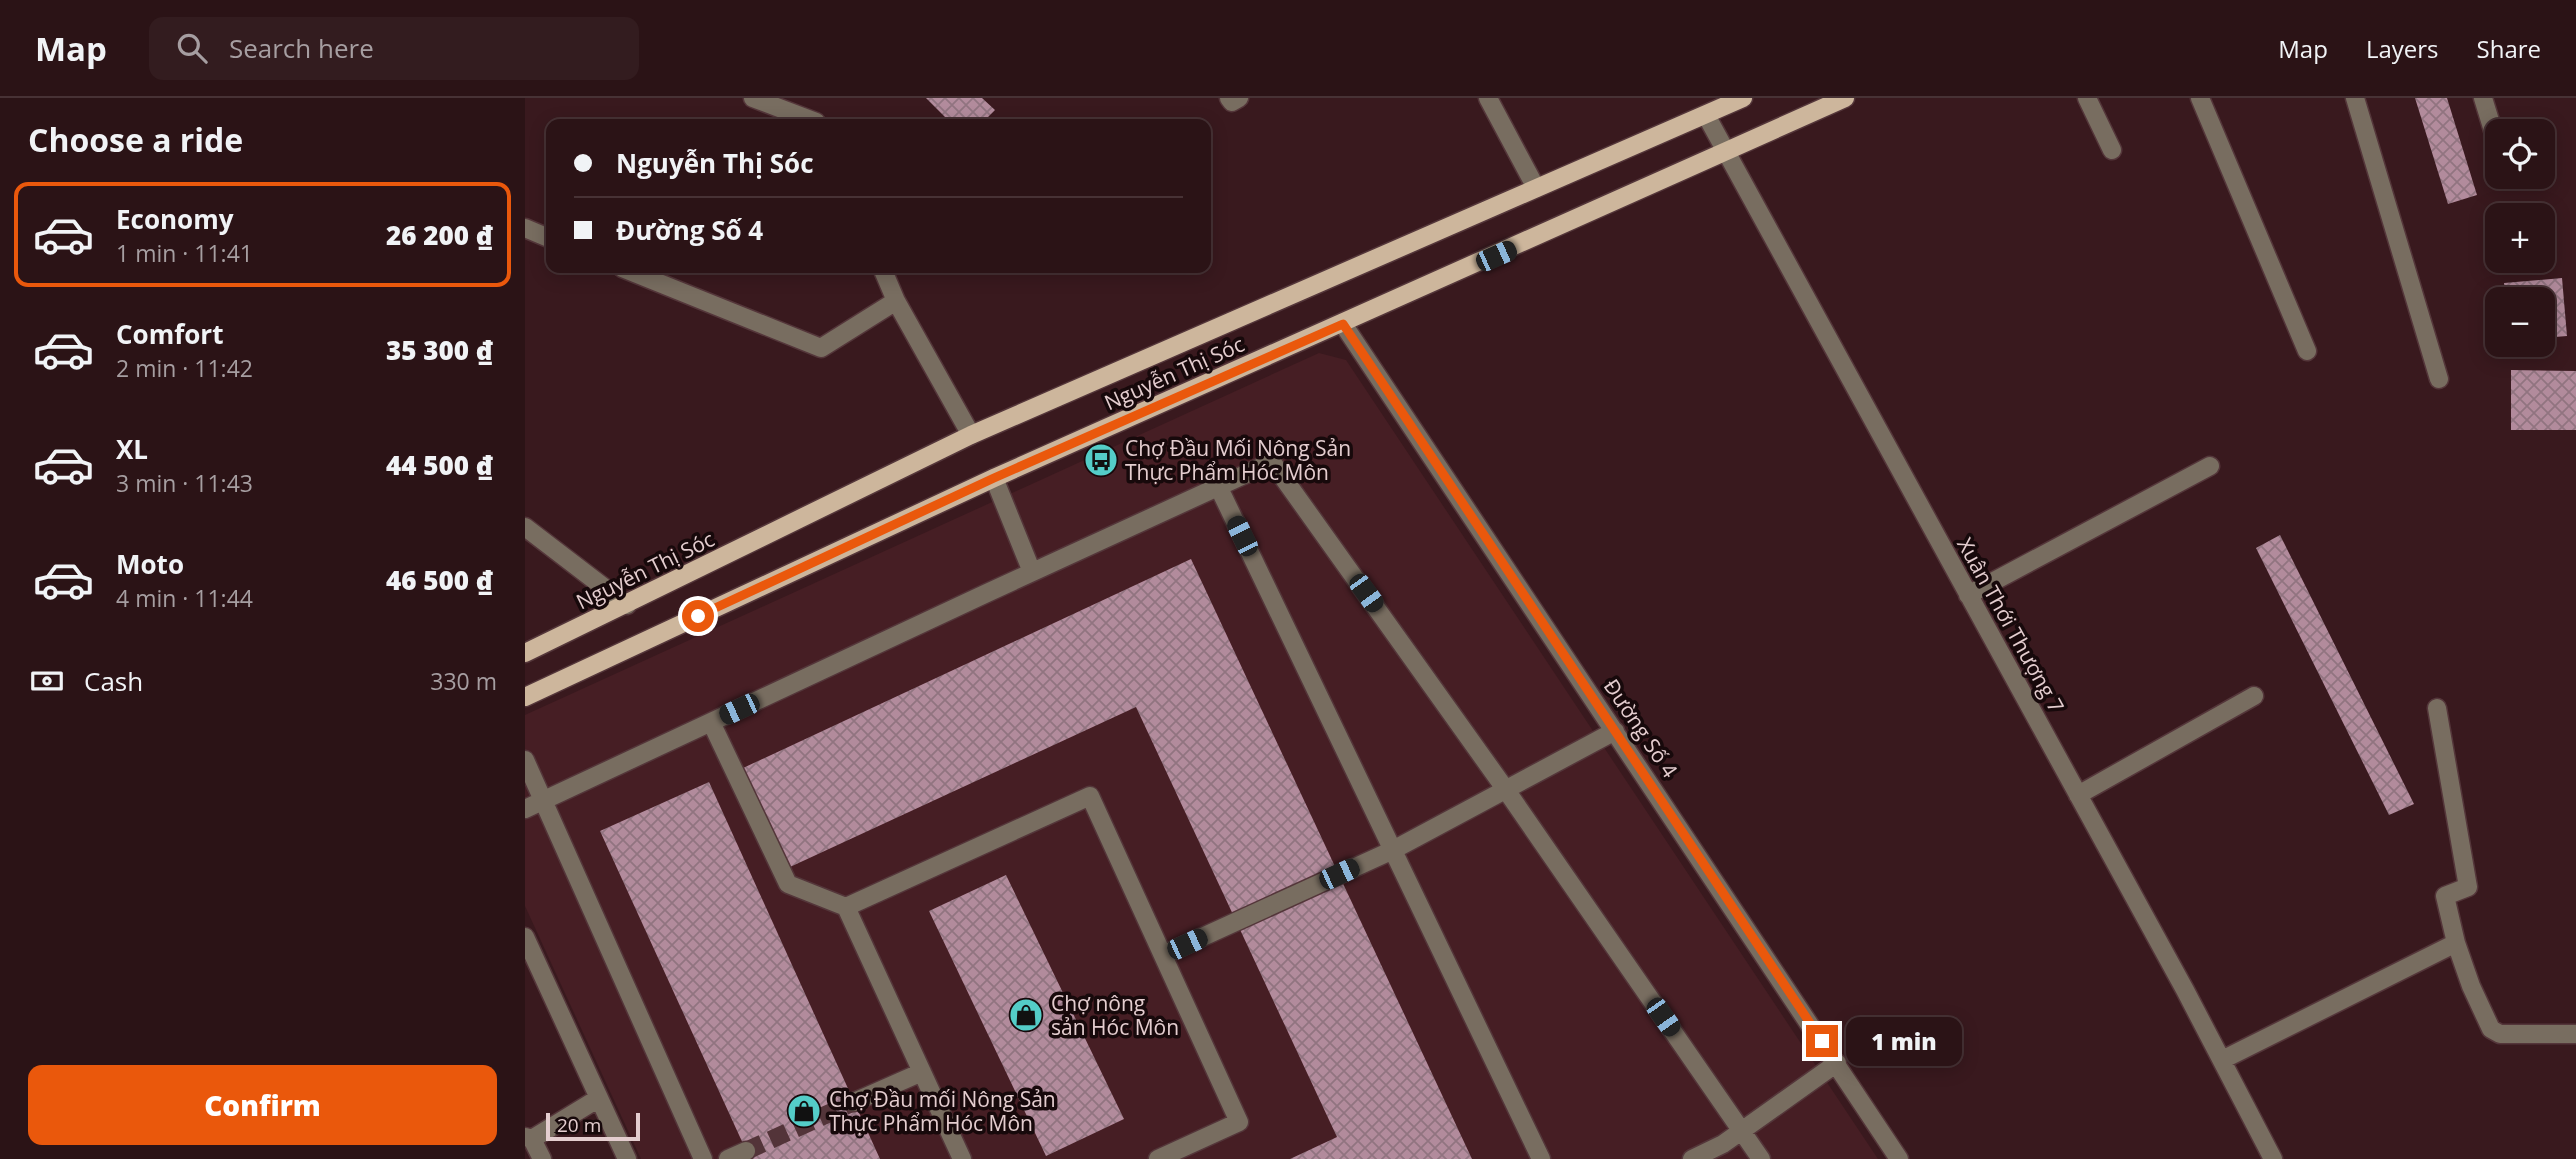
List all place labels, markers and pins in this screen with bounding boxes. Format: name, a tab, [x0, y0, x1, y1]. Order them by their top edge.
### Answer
place label: Chợ Đầu Mối Nông Sản Thực Phẩm Hóc Môn	[1125, 434, 1351, 486]
bus stop icon: Chợ Đầu Mối Nông Sản Thực Phẩm Hóc Môn	[1082, 441, 1120, 479]
place label: Chợ nông sản Hóc Môn	[1051, 989, 1179, 1041]
shop icon: Chợ nông sản Hóc Môn	[1007, 996, 1045, 1034]
place label: Chợ Đầu mối Nông Sản Thực Phẩm Hóc Môn	[829, 1085, 1056, 1137]
shop icon: Chợ Đầu mối Nông Sản Thực Phẩm Hóc Môn	[785, 1092, 823, 1130]

